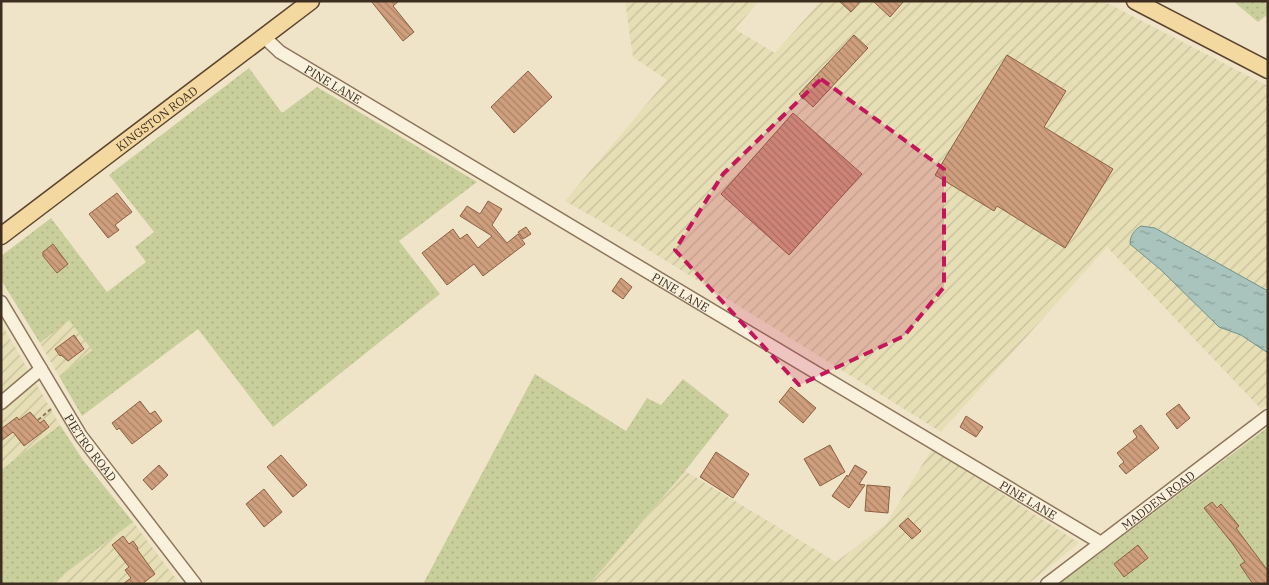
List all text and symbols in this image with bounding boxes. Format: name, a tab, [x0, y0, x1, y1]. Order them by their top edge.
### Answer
street label: PINE LANE	[302, 61, 365, 107]
street label: KINGSTON ROAD	[112, 82, 200, 154]
street label: PINE LANE	[650, 269, 712, 315]
street label: PIETRO ROAD	[62, 411, 120, 484]
street label: MADDEN ROAD	[1118, 467, 1197, 533]
street label: PINE LANE	[997, 477, 1060, 522]

